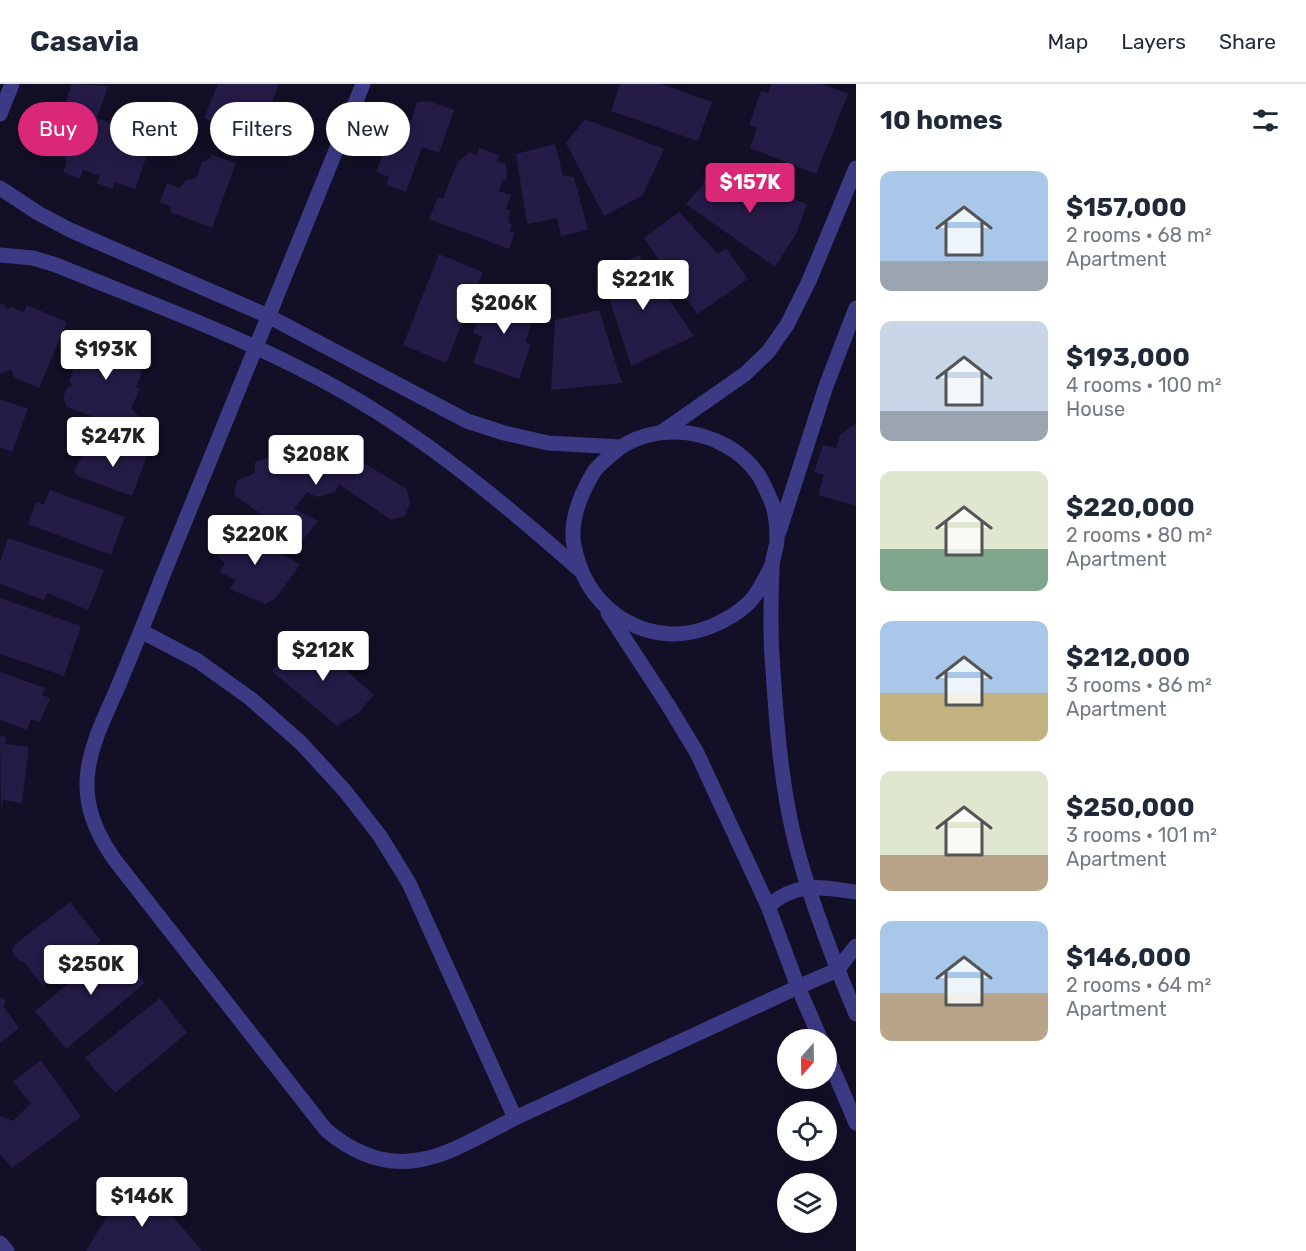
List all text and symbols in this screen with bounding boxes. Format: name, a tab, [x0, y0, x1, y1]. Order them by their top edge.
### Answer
text: Casavia	[30, 25, 139, 58]
text: Map	[1047, 29, 1088, 54]
text: Layers	[1121, 29, 1186, 54]
text: Share	[1219, 29, 1276, 54]
chip: Buy	[18, 102, 98, 156]
chip: Rent	[110, 102, 198, 156]
chip: Filters	[210, 102, 314, 156]
chip: New	[326, 102, 410, 156]
icon: filters	[1249, 104, 1282, 137]
text: 10 homes	[880, 105, 1003, 136]
pin: $157K	[708, 163, 792, 214]
text: $157K	[720, 170, 780, 194]
text: $157,000	[1066, 192, 1187, 223]
icon: home	[928, 195, 1000, 267]
text: 2 rooms · 68 m²	[1066, 223, 1212, 247]
text: Apartment	[1066, 247, 1167, 271]
pin: $221K	[601, 260, 685, 311]
text: $221K	[612, 267, 674, 291]
pin: $206K	[462, 284, 546, 335]
text: $206K	[471, 291, 537, 315]
pin: $193K	[64, 330, 148, 381]
text: $193K	[75, 337, 137, 361]
text: $193,000	[1066, 342, 1190, 373]
icon: home	[928, 345, 1000, 417]
text: 4 rooms · 100 m²	[1066, 373, 1222, 397]
text: House	[1066, 397, 1125, 421]
pin: $247K	[71, 417, 155, 468]
text: $247K	[81, 424, 145, 448]
pin: $208K	[274, 435, 358, 486]
text: $208K	[283, 442, 349, 466]
text: $220,000	[1066, 492, 1195, 523]
icon: home	[928, 495, 1000, 567]
pin: $220K	[213, 515, 297, 566]
text: $220K	[222, 522, 288, 546]
text: 2 rooms · 80 m²	[1066, 523, 1212, 547]
text: Apartment	[1066, 547, 1167, 571]
pin: $212K	[281, 631, 365, 682]
text: $212K	[292, 638, 354, 662]
text: $212,000	[1066, 642, 1190, 673]
icon: home	[928, 645, 1000, 717]
text: 3 rooms · 86 m²	[1066, 673, 1212, 697]
text: Apartment	[1066, 697, 1167, 721]
text: $250,000	[1066, 792, 1195, 823]
icon: home	[928, 795, 1000, 867]
text: 3 rooms · 101 m²	[1066, 823, 1217, 847]
text: Apartment	[1066, 847, 1167, 871]
text: $146,000	[1066, 942, 1191, 973]
pin: $250K	[49, 945, 133, 996]
icon: home	[928, 945, 1000, 1017]
text: $250K	[58, 952, 124, 976]
text: 2 rooms · 64 m²	[1066, 973, 1211, 997]
text: Apartment	[1066, 997, 1167, 1021]
north arrow	[777, 1029, 837, 1089]
map controls	[777, 1029, 837, 1233]
button: locate	[777, 1101, 837, 1161]
button: layers	[777, 1173, 837, 1233]
pin: $146K	[100, 1177, 184, 1228]
text: $146K	[110, 1184, 174, 1208]

